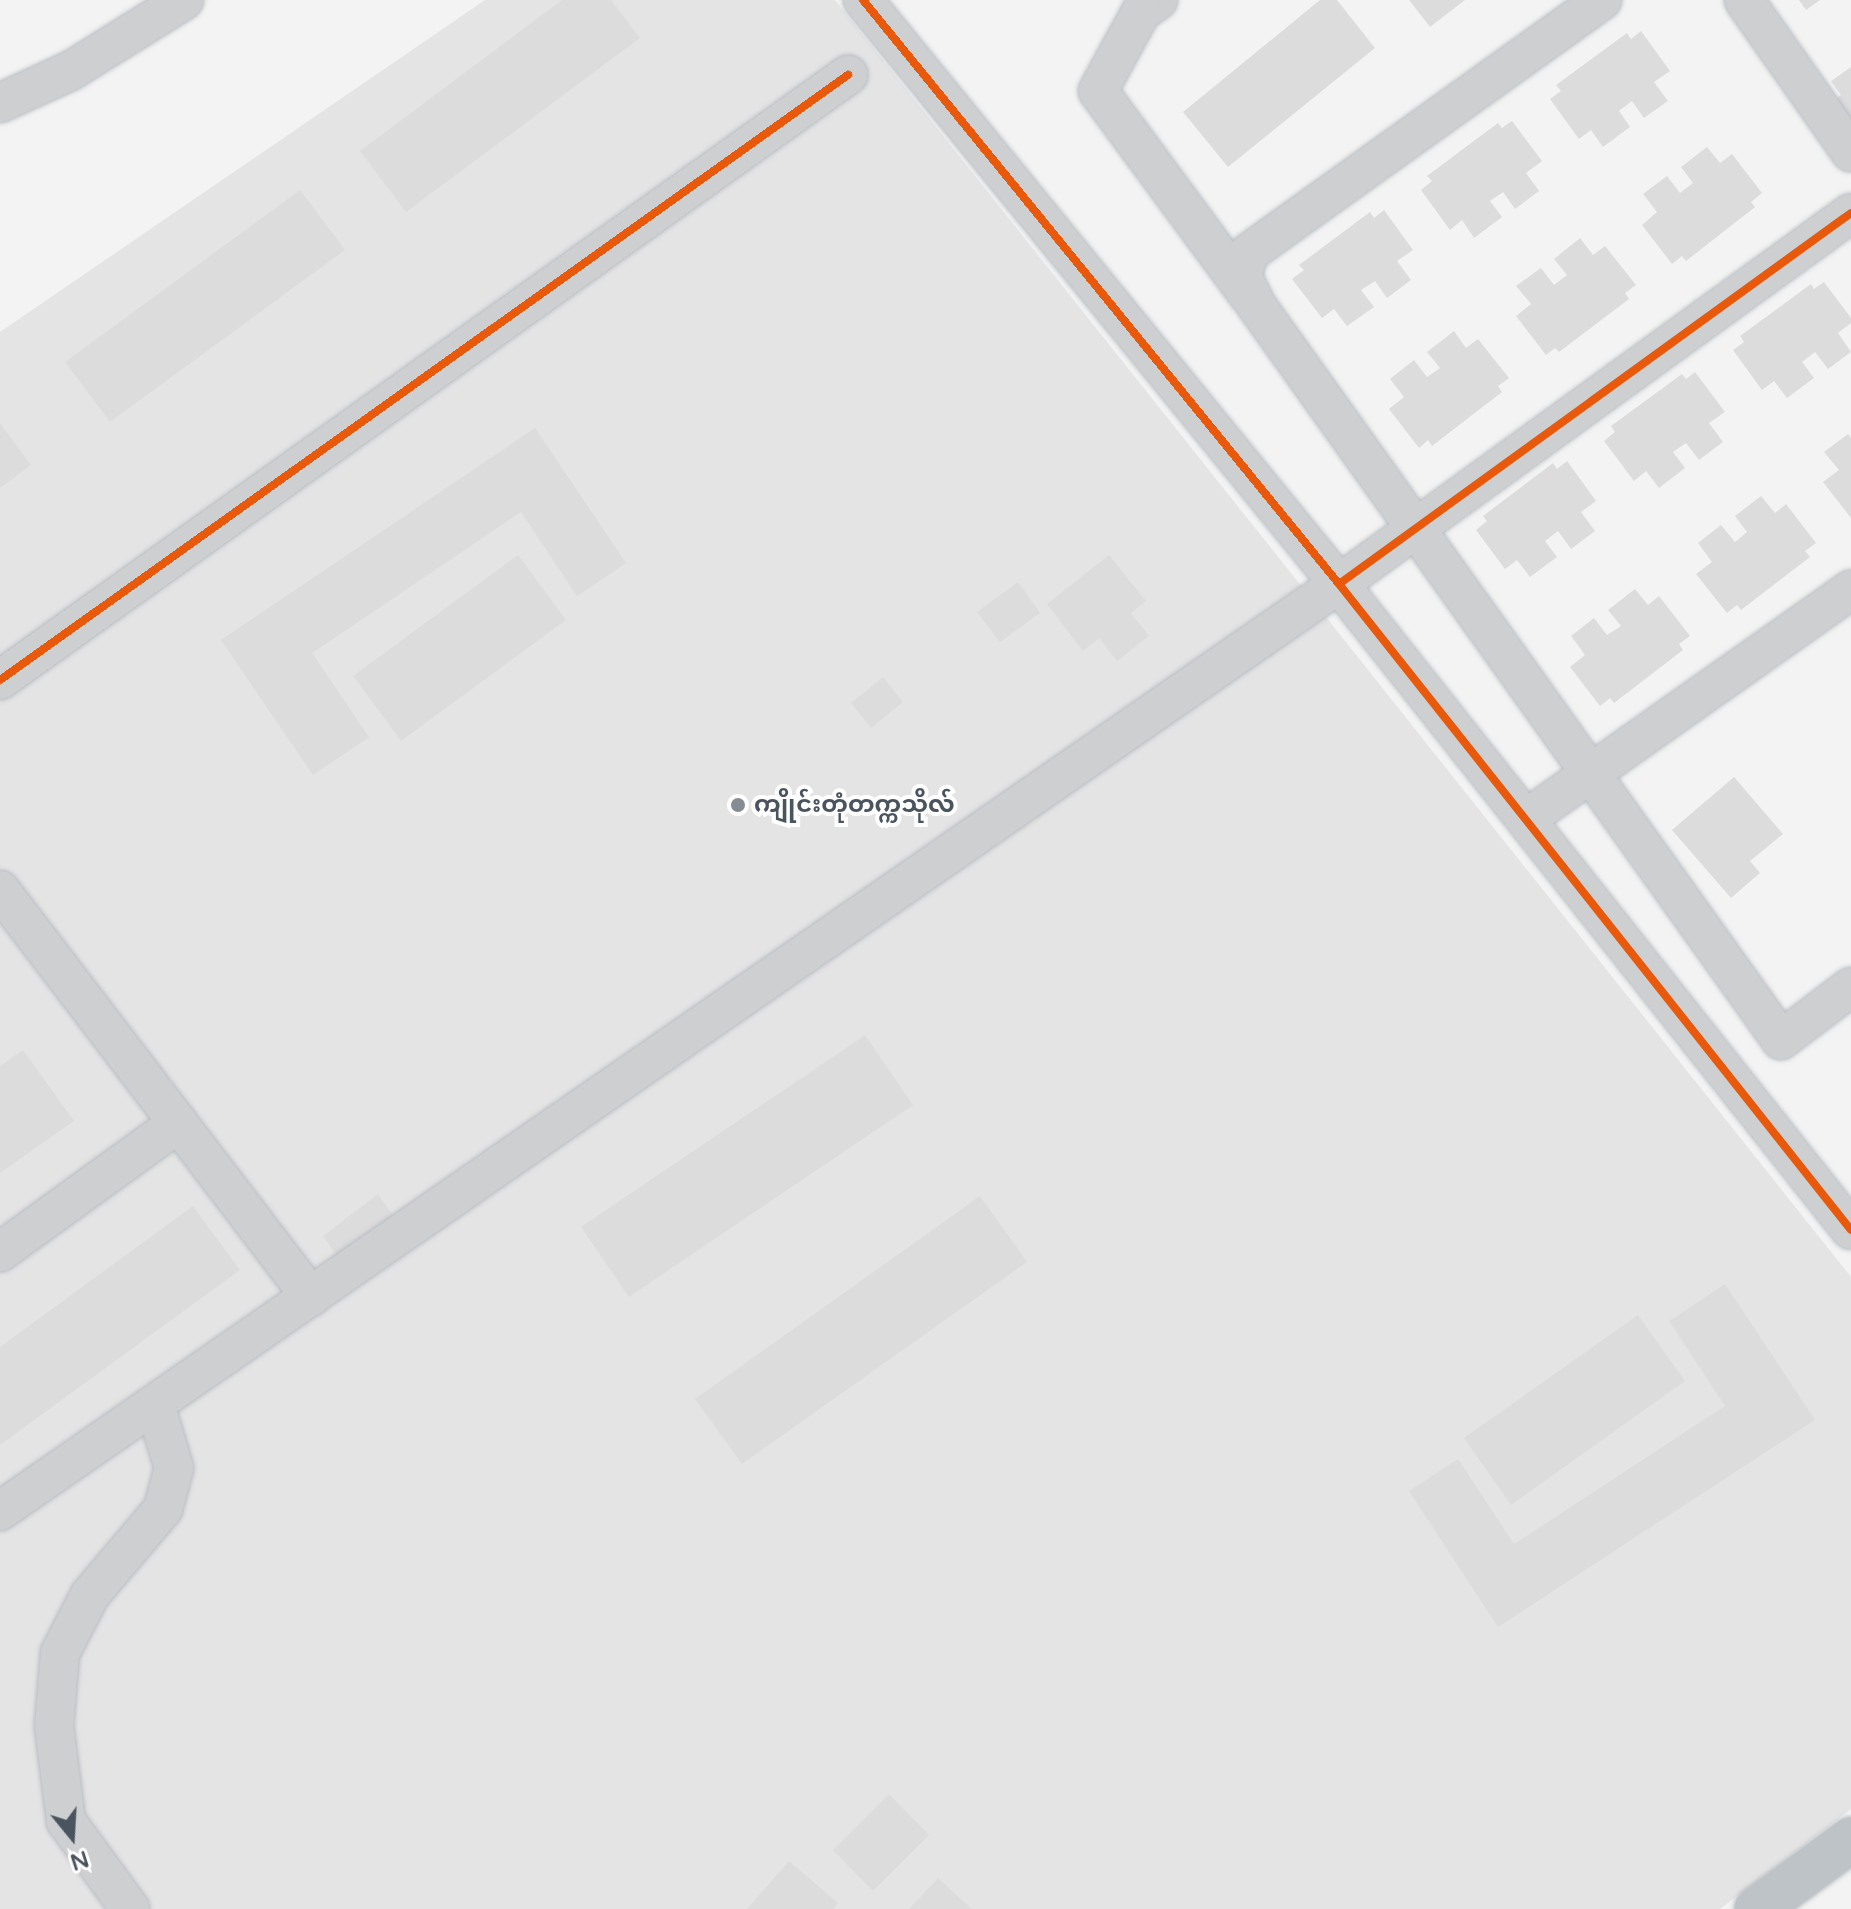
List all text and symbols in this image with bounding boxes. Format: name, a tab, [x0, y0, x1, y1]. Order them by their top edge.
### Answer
place label: ကျိုင်းတုံတက္ကသိုလ်	[754, 791, 955, 819]
marker: ကျိုင်းတုံတက္ကသိုလ်	[729, 796, 747, 814]
north arrow	[32, 1797, 112, 1877]
text: N	[67, 1845, 92, 1875]

